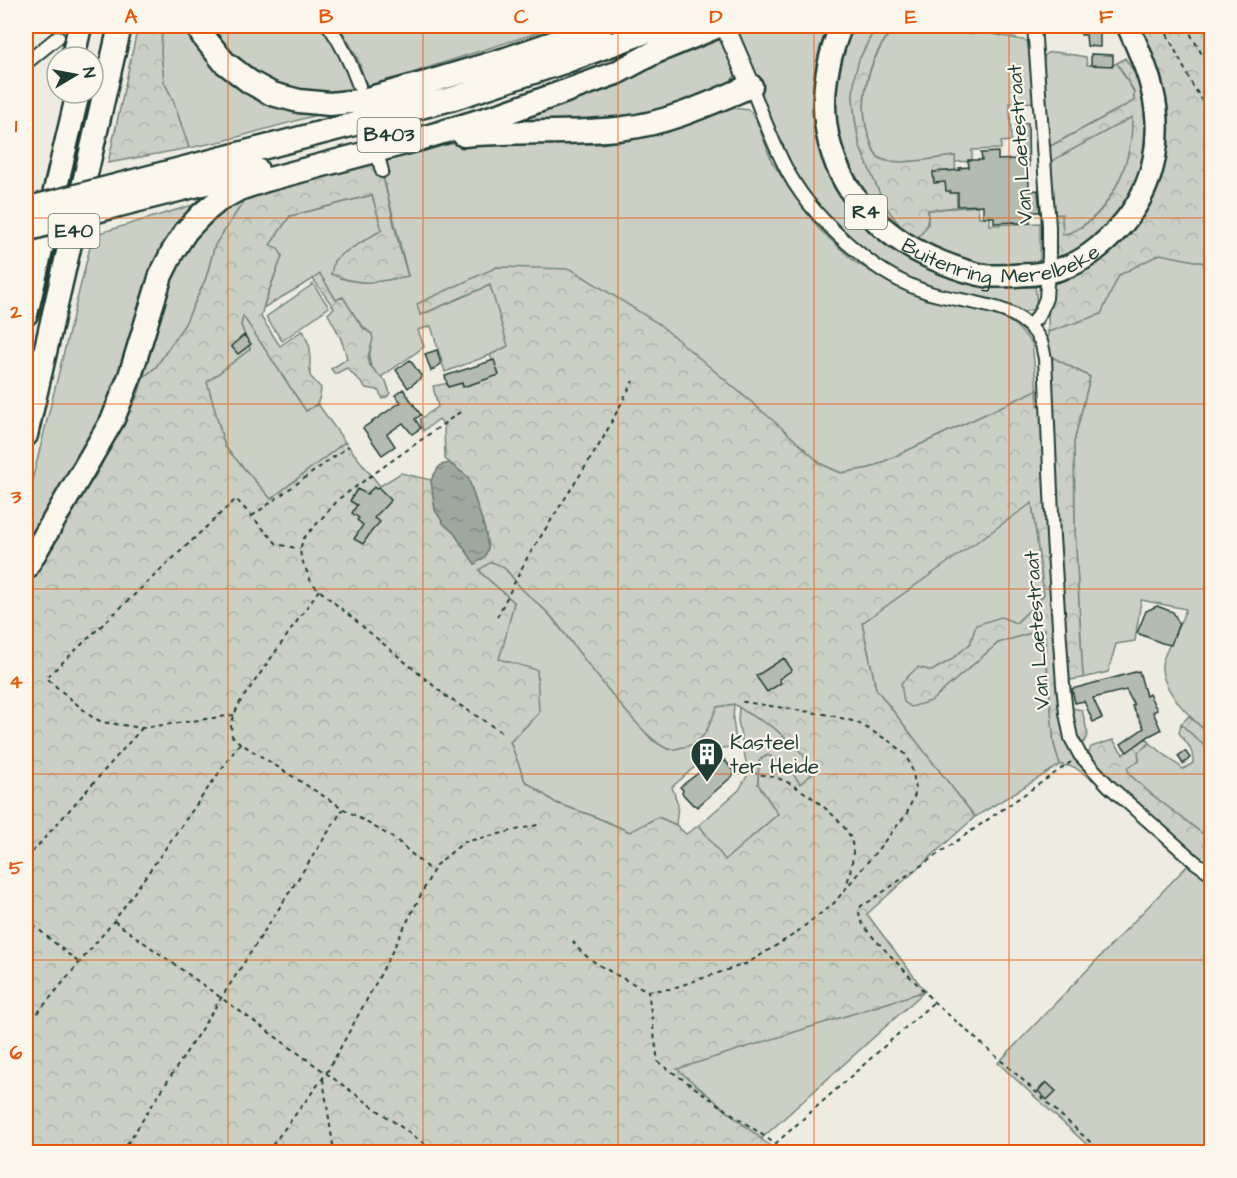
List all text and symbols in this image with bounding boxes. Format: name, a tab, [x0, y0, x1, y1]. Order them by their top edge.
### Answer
text: A	[125, 3, 138, 31]
text: B	[319, 3, 334, 31]
text: C	[514, 3, 529, 31]
text: D	[710, 3, 723, 31]
text: E	[905, 3, 917, 31]
text: F	[1099, 3, 1114, 31]
north arrow	[45, 45, 105, 105]
street label: Van Laetestraat	[1000, 63, 1040, 225]
text: N	[77, 66, 100, 79]
text: 1	[15, 112, 18, 140]
road number: B403	[358, 118, 420, 152]
road number: R4	[845, 195, 887, 229]
road number: E40	[48, 214, 100, 248]
street label: Buitenring Merelbeke	[897, 226, 1103, 254]
text: Buitenring Merelbeke	[896, 231, 1106, 293]
text: 2	[9, 298, 22, 326]
text: 3	[10, 483, 22, 511]
street label: Van Laetestraat	[1017, 549, 1057, 711]
text: 4	[9, 668, 23, 696]
place label: Kasteel ter Heide	[730, 728, 819, 781]
building icon: Kasteel ter Heide	[689, 736, 725, 783]
text: 5	[9, 854, 24, 882]
text: 6	[10, 1039, 23, 1067]

